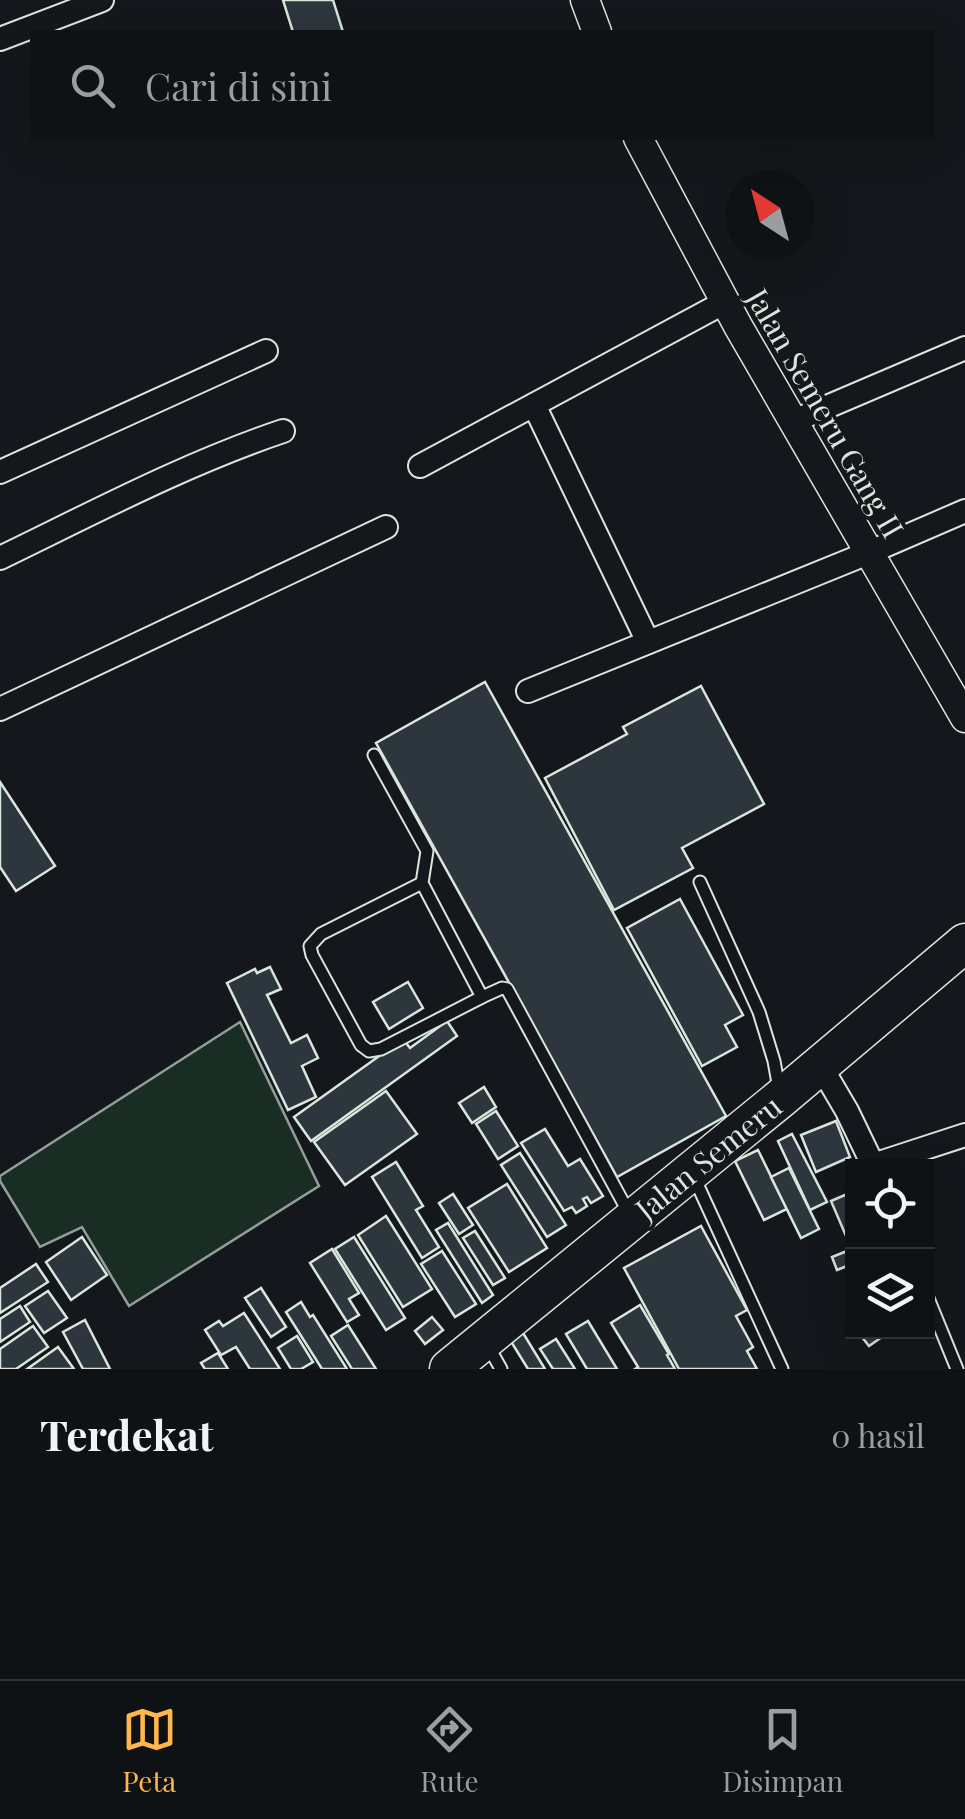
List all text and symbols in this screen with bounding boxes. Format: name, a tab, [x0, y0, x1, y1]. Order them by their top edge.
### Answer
search box	[30, 30, 935, 140]
icon: search	[65, 58, 120, 113]
text: Cari di sini	[145, 60, 332, 111]
north arrow	[725, 170, 815, 260]
street label: Jalan Semeru Gang II	[738, 280, 914, 545]
street label: Jalan Semeru	[626, 1086, 789, 1229]
map controls	[845, 1159, 935, 1339]
button: locate	[845, 1159, 935, 1249]
button: layers	[845, 1249, 935, 1339]
text: Terdekat	[40, 1406, 214, 1462]
text: 0 hasil	[831, 1413, 925, 1456]
tab: Peta	[122, 1702, 177, 1799]
tab: Rute	[420, 1702, 479, 1799]
tab: Disimpan	[722, 1702, 843, 1799]

